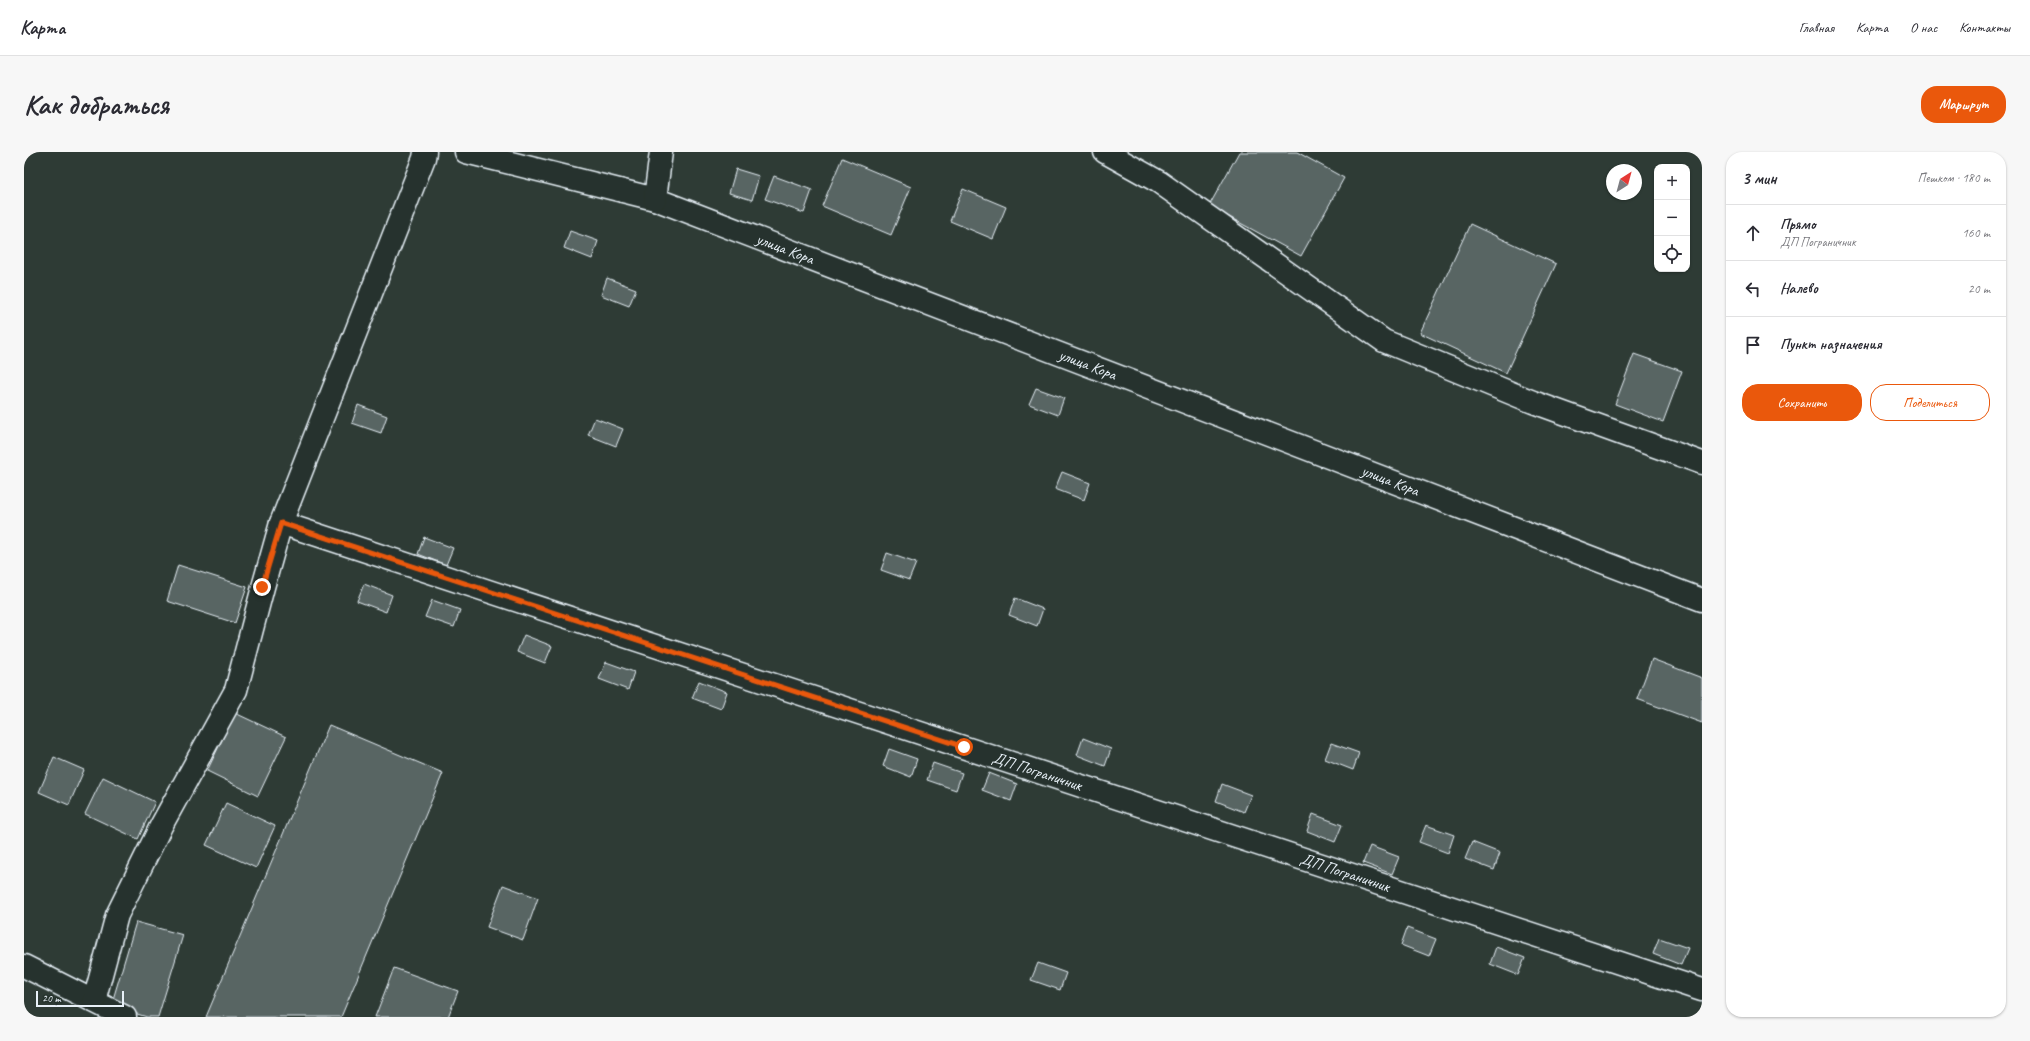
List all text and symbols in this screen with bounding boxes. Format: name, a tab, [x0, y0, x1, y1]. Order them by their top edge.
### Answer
text: Карта	[20, 16, 65, 40]
text: Главная	[1799, 19, 1834, 36]
text: Карта	[1856, 19, 1888, 36]
text: О нас	[1910, 19, 1937, 36]
text: Контакты	[1959, 19, 2010, 36]
button: Маршрут	[1921, 86, 2006, 123]
text: Как добраться	[24, 87, 169, 122]
north arrow	[1606, 164, 1642, 200]
map controls	[1654, 164, 1690, 272]
button: +	[1654, 164, 1690, 200]
text: 3 мин	[1742, 168, 1777, 189]
text: Пешком · 180 m	[1917, 170, 1990, 186]
button: −	[1654, 200, 1690, 236]
text: Прямо	[1780, 215, 1816, 234]
icon: ahead	[1742, 222, 1764, 244]
text: 160 m	[1962, 225, 1990, 241]
street label: улица Кора	[753, 228, 818, 269]
text: ДП Пограничник	[1780, 234, 1856, 250]
button: locate	[1654, 236, 1690, 272]
icon: left	[1742, 278, 1764, 300]
text: Налево	[1780, 279, 1818, 298]
text: 20 m	[1968, 281, 1990, 297]
icon: arrive	[1742, 334, 1764, 356]
text: Пункт назначения	[1780, 335, 1882, 354]
street label: улица Кора	[1055, 344, 1121, 385]
button: Сохранить	[1742, 384, 1862, 421]
button: Поделиться	[1870, 384, 1990, 421]
street label: улица Кора	[1358, 460, 1423, 501]
route end	[253, 578, 271, 596]
route start	[955, 738, 973, 756]
street label: ДП Пограничник	[990, 747, 1086, 796]
street label: ДП Пограничник	[1298, 849, 1394, 897]
scale bar	[36, 989, 124, 1008]
text: 20 m	[42, 991, 61, 1005]

